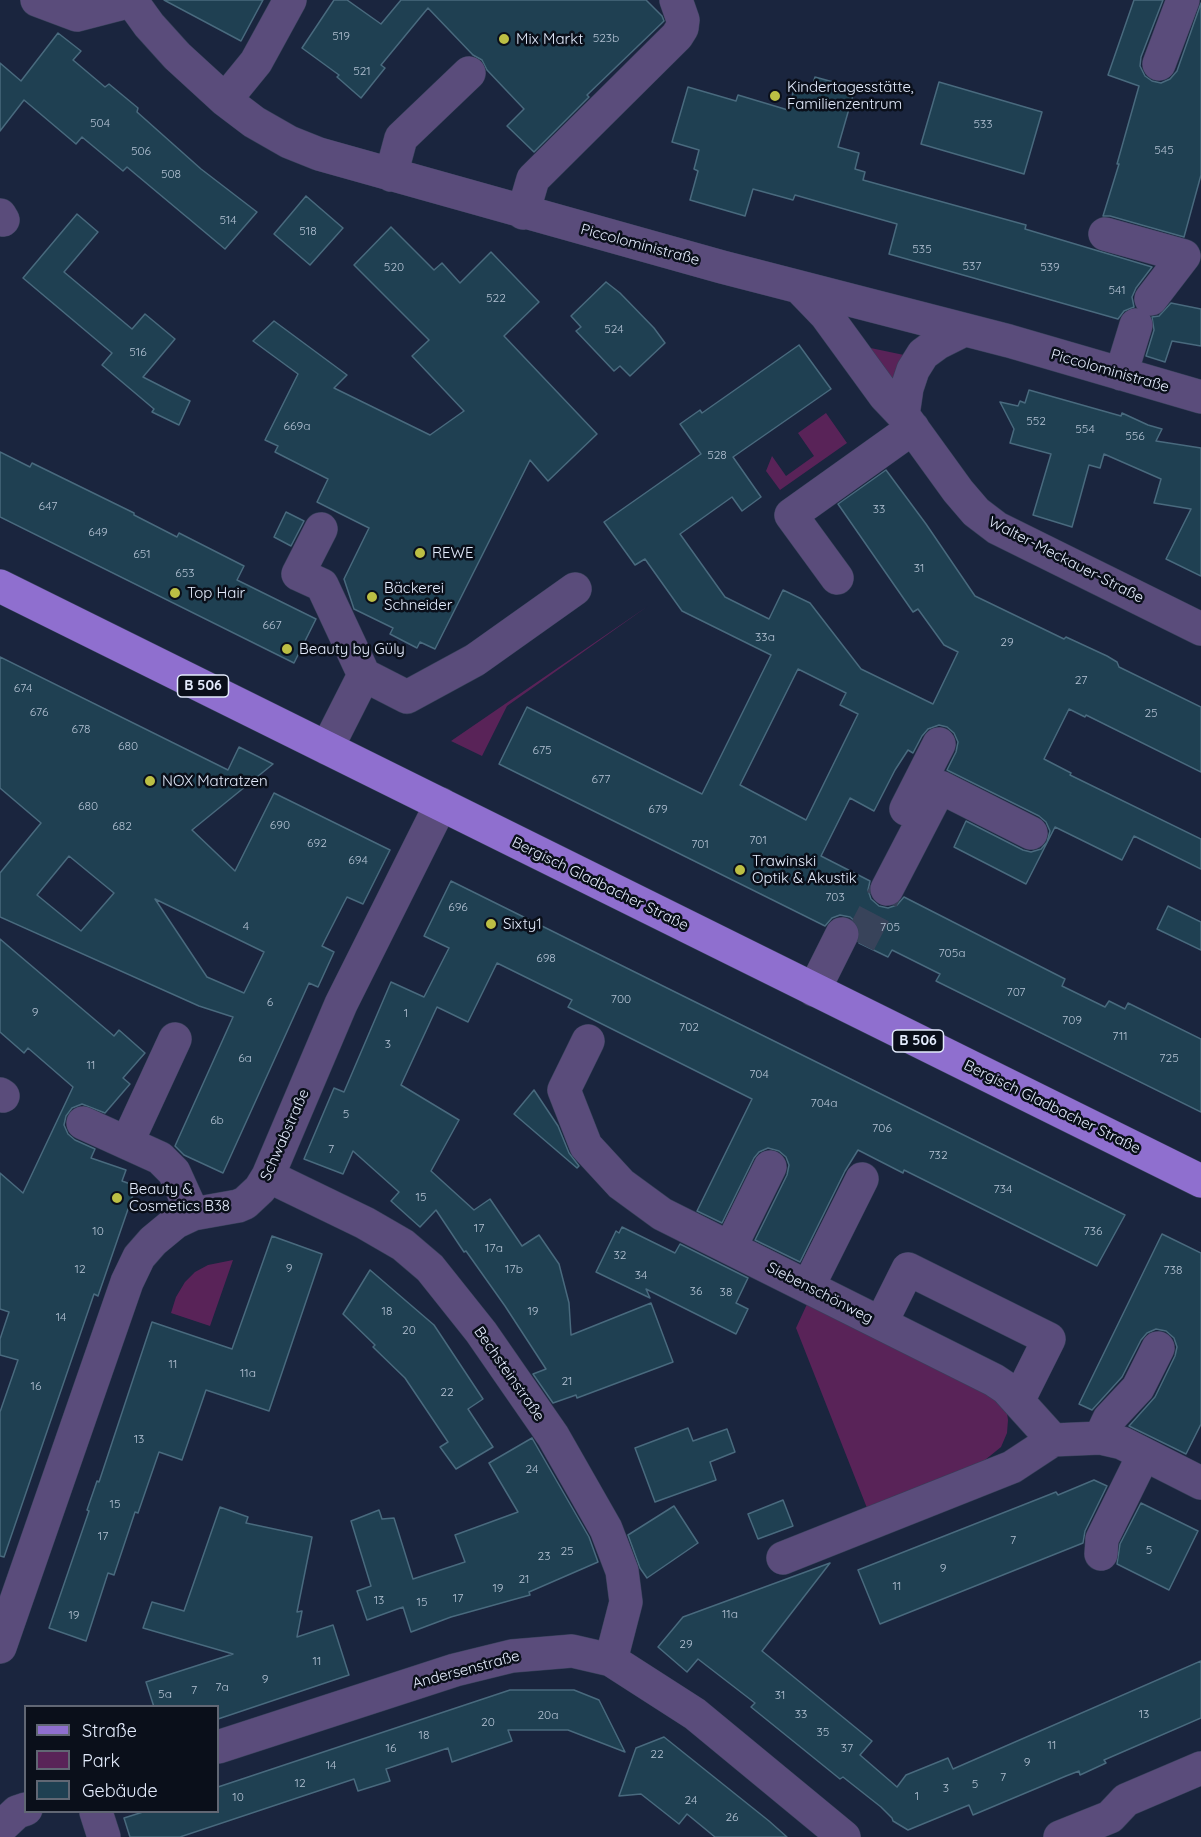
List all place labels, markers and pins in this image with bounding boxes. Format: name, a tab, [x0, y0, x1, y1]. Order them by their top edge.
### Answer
place label: Mix Markt	[516, 30, 583, 48]
marker: Mix Markt	[497, 32, 511, 46]
place label: Kindertagesstätte, Familienzentrum	[787, 78, 914, 113]
marker: Kindertagesstätte, Familienzentrum	[768, 89, 782, 103]
place label: REWE	[432, 544, 474, 562]
marker: REWE	[413, 546, 427, 560]
place label: Bäckerei Schneider	[384, 579, 452, 614]
place label: Top Hair	[187, 584, 245, 602]
marker: Top Hair	[168, 586, 182, 600]
marker: Bäckerei Schneider	[365, 590, 379, 604]
place label: Beauty by Güly	[299, 640, 405, 658]
marker: Beauty by Güly	[280, 642, 294, 656]
place label: NOX Matratzen	[162, 772, 268, 790]
marker: NOX Matratzen	[143, 774, 157, 788]
place label: Trawinski Optik & Akustik	[752, 852, 857, 887]
marker: Trawinski Optik & Akustik	[733, 863, 747, 877]
place label: Sixty1	[503, 915, 542, 933]
marker: Sixty1	[484, 917, 498, 931]
place label: Beauty & Cosmetics B38	[129, 1180, 230, 1215]
marker: Beauty & Cosmetics B38	[110, 1191, 124, 1205]

